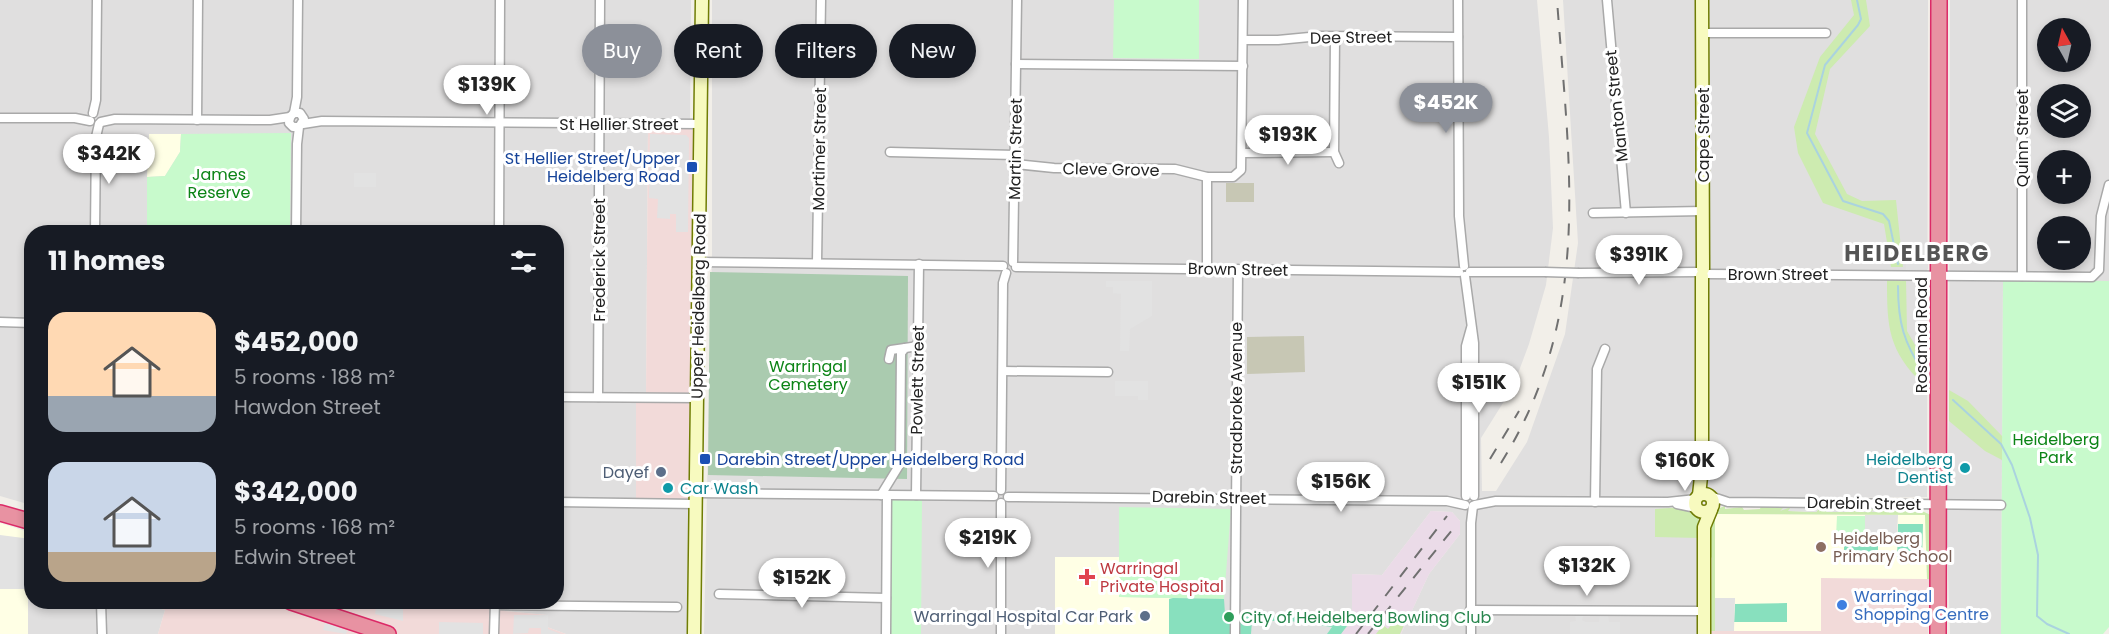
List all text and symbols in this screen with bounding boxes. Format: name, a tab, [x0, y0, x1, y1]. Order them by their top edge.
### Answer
north arrow	[2037, 18, 2091, 72]
map controls	[2037, 18, 2091, 270]
chip: Buy	[582, 24, 662, 78]
chip: Rent	[674, 24, 763, 78]
chip: Filters	[775, 24, 877, 78]
chip: New	[889, 24, 976, 78]
street label: Dee Street	[1310, 25, 1393, 50]
street label: Manton Street	[1599, 49, 1634, 163]
pin: $139K	[445, 65, 529, 116]
text: $139K	[457, 70, 517, 98]
pin: $452K	[1404, 83, 1488, 134]
button: layers	[2037, 84, 2091, 138]
street label: Mortimer Street	[807, 87, 832, 211]
street label: Cape Street	[1692, 87, 1715, 183]
text: $452K	[1413, 88, 1479, 116]
street label: Quinn Street	[2011, 89, 2034, 187]
street label: Martin Street	[1003, 98, 1028, 200]
street label: St Hellier Street	[559, 113, 679, 136]
pin: $193K	[1246, 115, 1330, 166]
text: $193K	[1258, 120, 1318, 148]
pin: $342K	[67, 134, 151, 185]
text: $342K	[77, 139, 141, 167]
place label: St Hellier Street/Upper Heidelberg Road	[505, 147, 680, 188]
button: +	[2037, 150, 2091, 204]
street label: Cleve Grove	[1062, 157, 1160, 182]
marker: St Hellier Street/Upper Heidelberg Road	[685, 160, 699, 174]
park label: James Reserve	[188, 163, 250, 204]
street label: Frederick Street	[588, 198, 611, 322]
street label: Upper Heidelberg Road	[685, 213, 712, 399]
button: −	[2037, 216, 2091, 270]
pin: $391K	[1597, 235, 1681, 286]
district label: HEIDELBERG	[1844, 238, 1990, 269]
text: $391K	[1609, 240, 1669, 268]
text: 11 homes	[48, 243, 165, 279]
icon: filters	[507, 245, 540, 278]
street label: Brown Street	[1188, 257, 1289, 282]
street label: Brown Street	[1728, 263, 1828, 286]
street label: Rosanna Road	[1910, 277, 1933, 393]
street label: Stradbroke Avenue	[1225, 322, 1248, 474]
text: $452,000	[234, 324, 359, 360]
street label: Powlett Street	[905, 325, 930, 435]
icon: home	[96, 336, 168, 408]
park label: Warringal Cemetery	[768, 355, 848, 396]
text: 5 rooms · 188 m²	[234, 363, 395, 391]
pin: $151K	[1437, 363, 1521, 414]
text: $151K	[1451, 368, 1507, 396]
text: Hawdon Street	[234, 393, 381, 421]
park label: Heidelberg Park	[2012, 428, 2100, 469]
pin: $160K	[1643, 441, 1727, 492]
text: $160K	[1655, 446, 1715, 474]
place label: Darebin Street/Upper Heidelberg Road	[717, 448, 1024, 471]
place label: Heidelberg Dentist	[1866, 448, 1953, 489]
marker: Darebin Street/Upper Heidelberg Road	[698, 452, 712, 466]
place label: Dayef	[603, 461, 649, 484]
marker: Heidelberg Dentist	[1958, 461, 1972, 475]
pin: $156K	[1299, 462, 1383, 513]
marker: Dayef	[654, 465, 668, 479]
text: $156K	[1311, 467, 1371, 495]
text: $342,000	[234, 474, 358, 510]
place label: Car Wash	[680, 477, 758, 500]
marker: Car Wash	[661, 481, 675, 495]
street label: Darebin Street	[1152, 485, 1266, 510]
icon: home	[96, 486, 168, 558]
street label: Darebin Street	[1807, 491, 1921, 516]
text: 5 rooms · 168 m²	[234, 513, 395, 541]
pin: $219K	[946, 518, 1030, 569]
text: $219K	[959, 523, 1017, 551]
place label: Heidelberg Primary School	[1833, 527, 1952, 568]
marker: Heidelberg Primary School	[1814, 540, 1828, 554]
text: Edwin Street	[234, 543, 356, 571]
pin: $132K	[1545, 546, 1629, 597]
text: $132K	[1558, 551, 1616, 579]
place label: Warringal Private Hospital	[1100, 557, 1224, 598]
pin: $152K	[760, 558, 844, 609]
text: $152K	[772, 563, 832, 591]
marker: Warringal Private Hospital	[1078, 568, 1096, 586]
place label: Warringal Shopping Centre	[1854, 585, 1989, 626]
marker: Warringal Shopping Centre	[1835, 598, 1849, 612]
place label: Warringal Hospital Car Park	[914, 605, 1134, 628]
place label: City of Heidelberg Bowling Club	[1241, 606, 1491, 629]
marker: Warringal Hospital Car Park	[1138, 609, 1152, 623]
marker: City of Heidelberg Bowling Club	[1222, 610, 1236, 624]

